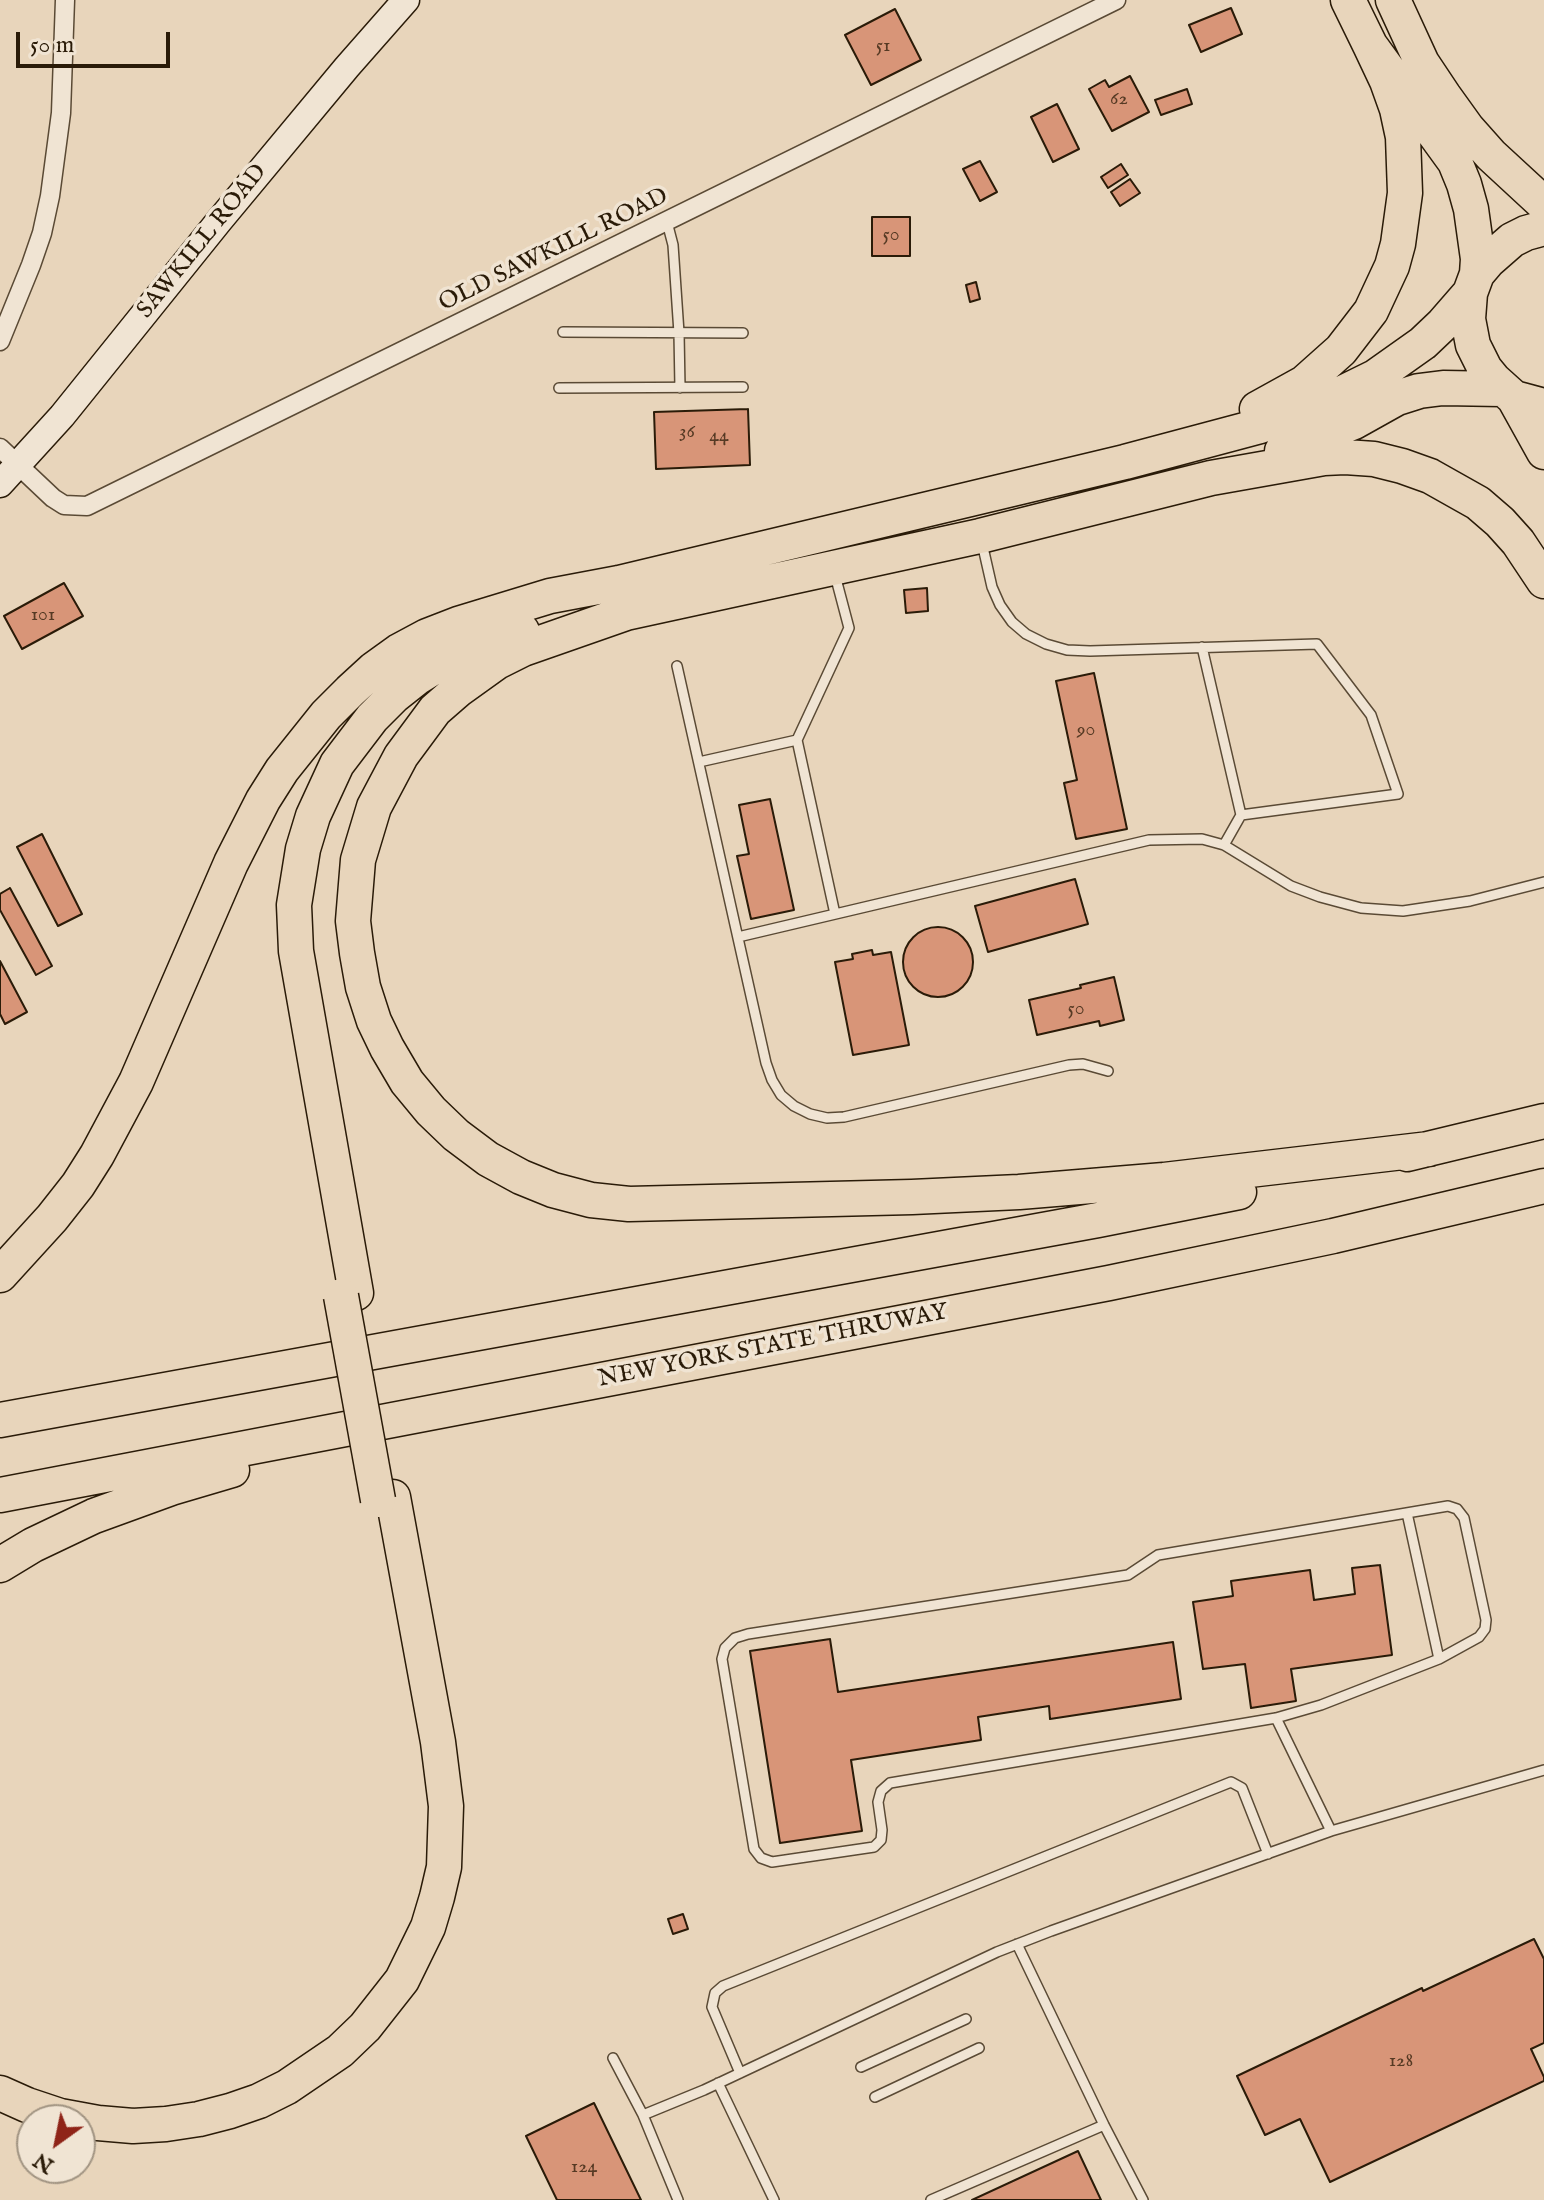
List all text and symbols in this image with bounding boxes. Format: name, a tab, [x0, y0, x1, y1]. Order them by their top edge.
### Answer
scale bar	[20, 16, 174, 66]
text: 50 m	[30, 30, 74, 61]
house number: 51	[876, 35, 890, 59]
house number: 62	[1110, 88, 1128, 112]
street label: SAWKILL ROAD	[132, 159, 274, 325]
street label: OLD SAWKILL ROAD	[435, 183, 673, 319]
house number: 50	[883, 224, 899, 248]
house number: 36	[679, 421, 695, 445]
house number: 44	[709, 425, 729, 449]
house number: 101	[31, 604, 55, 628]
house number: 90	[1077, 719, 1095, 743]
house number: 50	[1068, 998, 1084, 1022]
street label: NEW YORK STATE THRUWAY	[596, 1299, 950, 1395]
house number: 128	[1389, 2050, 1413, 2074]
north arrow	[16, 2104, 96, 2184]
text: N	[28, 2146, 60, 2179]
house number: 124	[571, 2156, 597, 2180]

